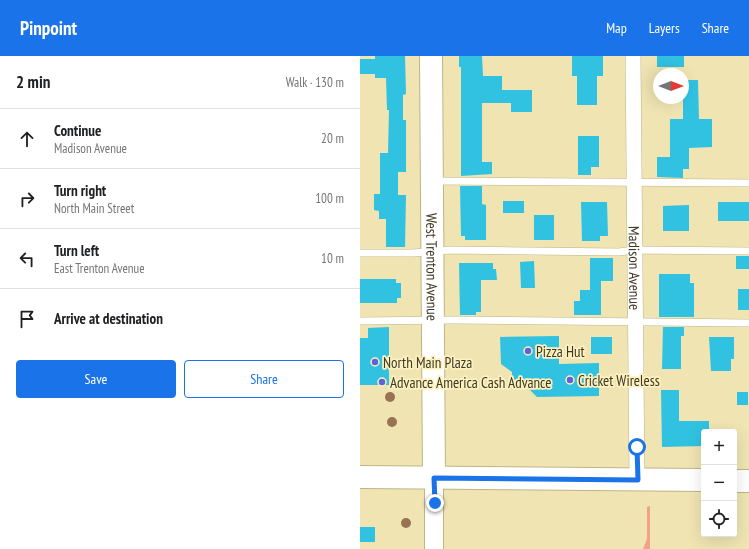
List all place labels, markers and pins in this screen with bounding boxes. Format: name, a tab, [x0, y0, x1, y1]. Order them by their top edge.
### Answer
place label: Pizza Hut	[536, 342, 585, 361]
marker: Pizza Hut	[523, 346, 533, 356]
place label: North Main Plaza	[383, 353, 472, 372]
marker: North Main Plaza	[370, 357, 380, 367]
place label: Cricket Wireless	[578, 371, 660, 390]
place label: Advance America Cash Advance	[390, 373, 551, 392]
marker: Cricket Wireless	[565, 375, 575, 385]
marker: Advance America Cash Advance	[377, 377, 387, 387]

